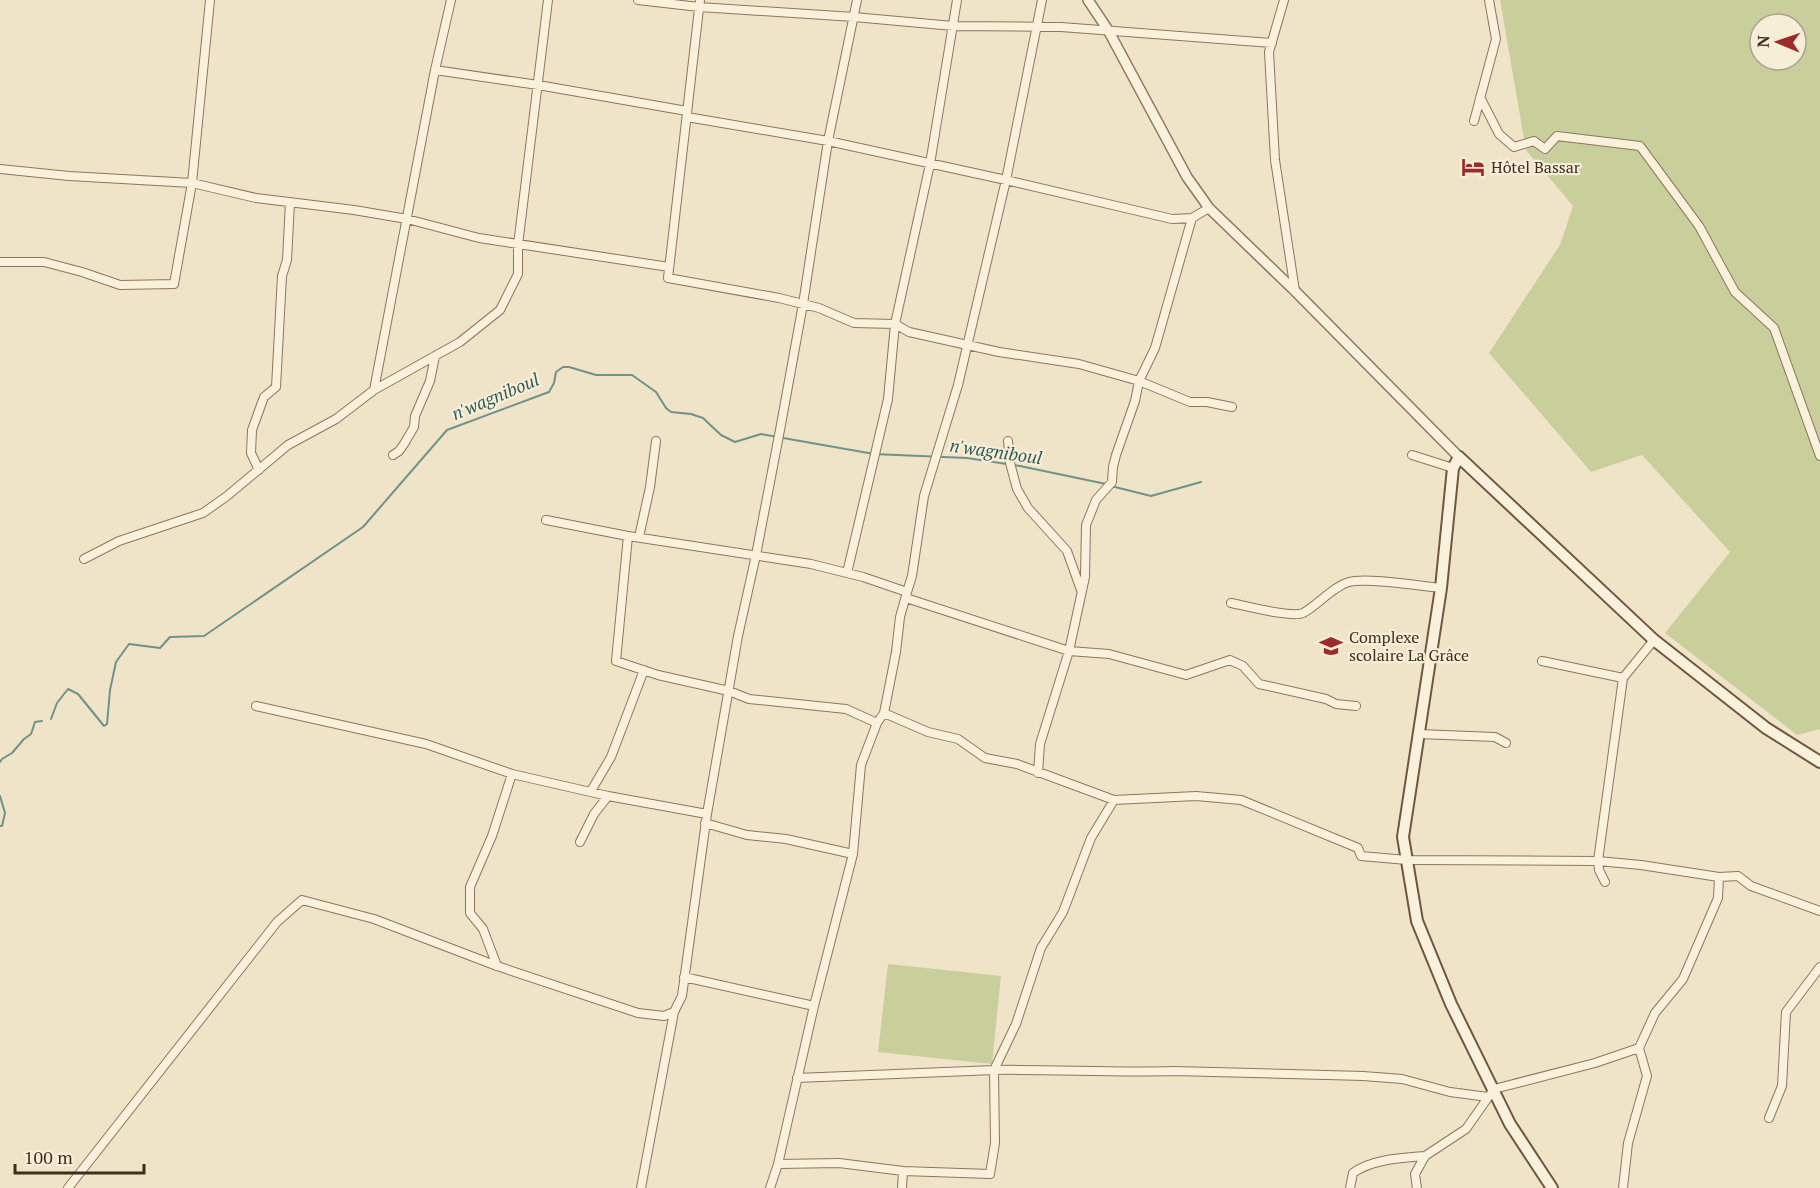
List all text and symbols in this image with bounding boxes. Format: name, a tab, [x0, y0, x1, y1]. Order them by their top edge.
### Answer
north arrow	[1748, 12, 1808, 72]
text: N	[1752, 35, 1774, 48]
hotel icon: Hôtel Bassar	[1460, 154, 1486, 180]
place label: Hôtel Bassar	[1491, 156, 1581, 178]
water label: n'wagniboul	[448, 367, 542, 425]
water label: n'wagniboul	[948, 433, 1044, 469]
place label: Complexe scolaire La Grâce	[1349, 626, 1469, 666]
school or university icon: Complexe scolaire La Grâce	[1318, 633, 1344, 659]
scale bar	[15, 1137, 144, 1175]
text: 100 m	[24, 1145, 73, 1169]

